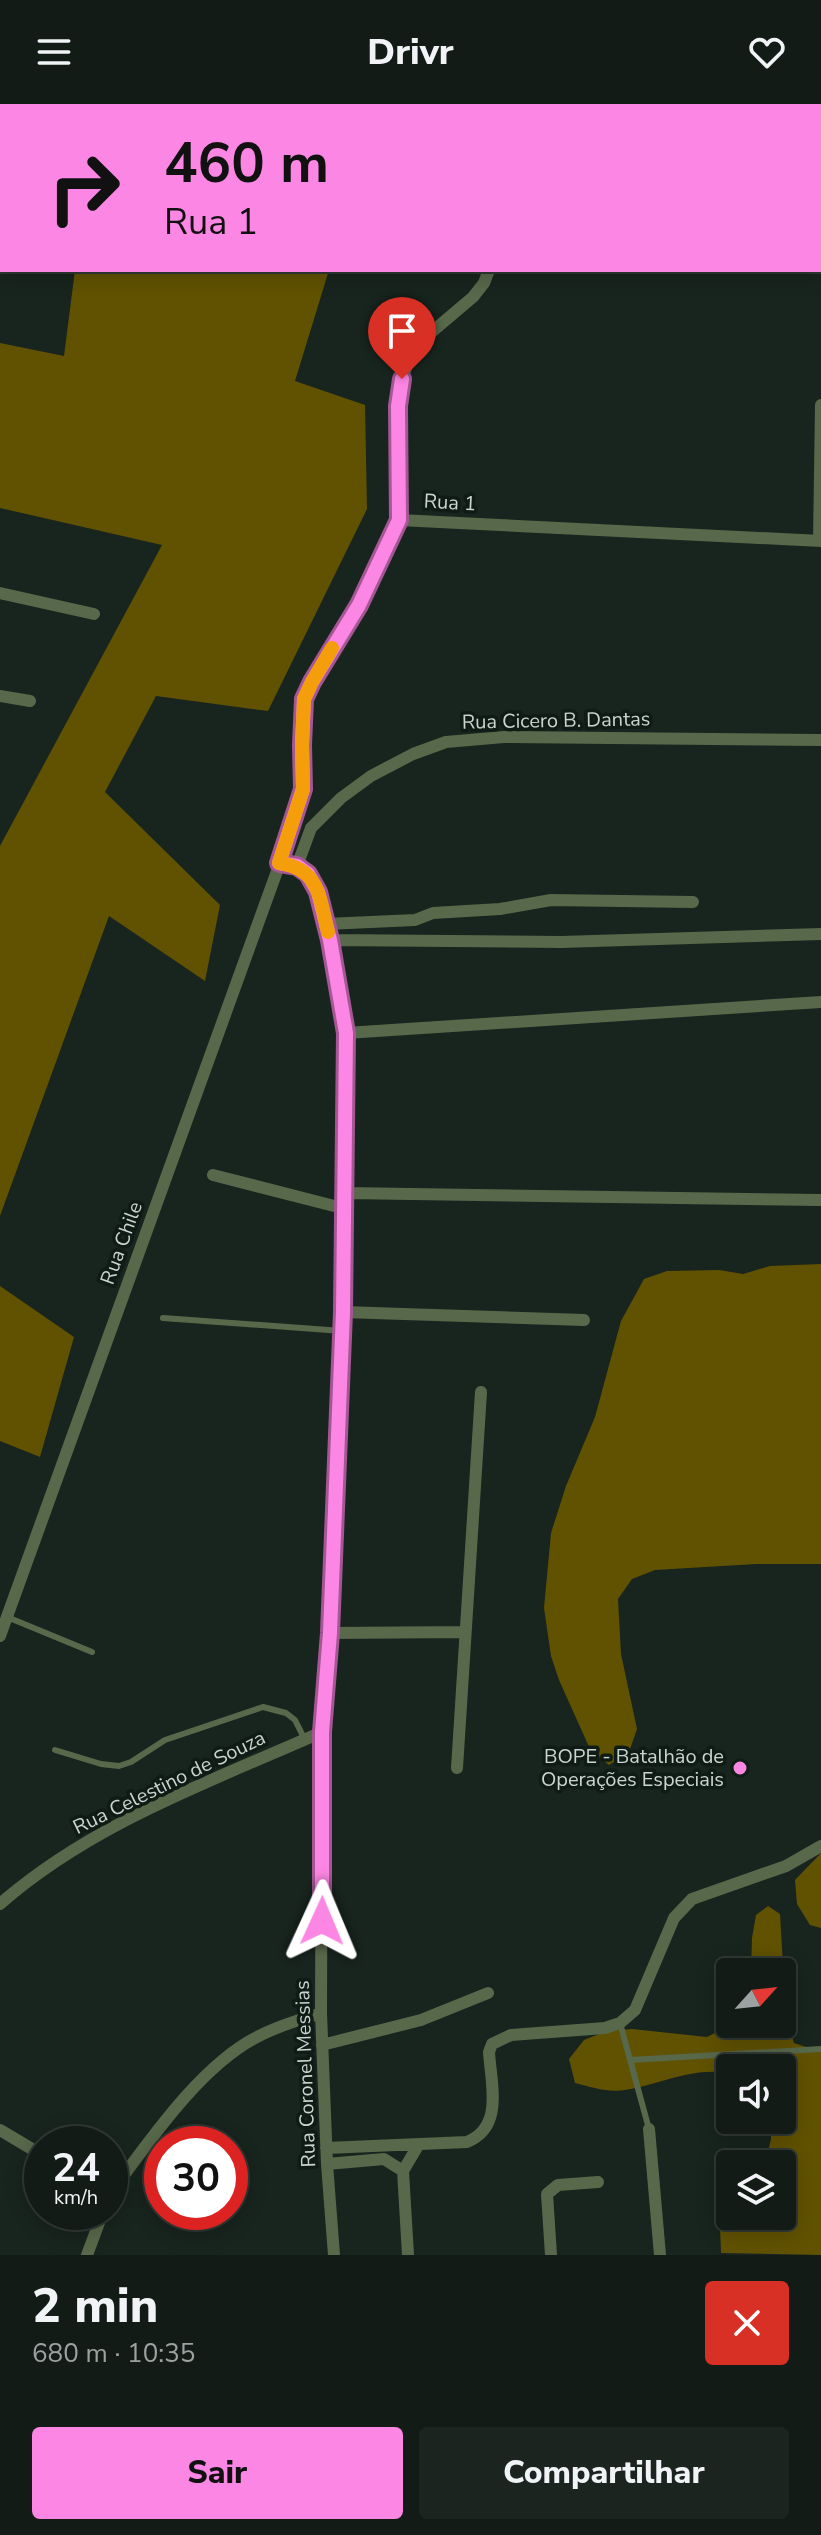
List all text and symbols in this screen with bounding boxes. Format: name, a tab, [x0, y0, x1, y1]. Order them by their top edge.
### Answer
text: Drivr	[367, 28, 454, 77]
icon: menu	[32, 30, 76, 74]
icon: heart	[745, 30, 789, 74]
text: 460 m	[164, 125, 329, 202]
icon: right	[32, 136, 136, 240]
text: Rua 1	[164, 198, 258, 247]
pin	[368, 297, 436, 379]
icon: arrive	[380, 309, 424, 353]
street label: Rua 1	[423, 488, 477, 517]
street label: Rua Cicero B. Dantas	[462, 705, 650, 736]
street label: Rua Chile	[94, 1198, 149, 1288]
street label: Rua Celestino de Souza	[69, 1724, 270, 1841]
place label: BOPE - Batalhão de Operações Especiais	[541, 1743, 724, 1793]
marker: BOPE - Batalhão de Operações Especiais	[731, 1759, 749, 1777]
position arrow	[280, 1879, 364, 1963]
north arrow	[716, 1958, 796, 2038]
map controls	[716, 1958, 796, 2230]
street label: Rua Coronel Messias	[289, 1980, 322, 2168]
button: sound	[716, 2054, 796, 2134]
speed limit sign: 30	[144, 2126, 248, 2230]
text: 24	[52, 2141, 100, 2195]
button: layers	[716, 2150, 796, 2230]
text: km/h	[54, 2184, 98, 2211]
text: 2 min	[32, 2273, 158, 2339]
button: close	[705, 2281, 789, 2365]
text: 680 m · 10:35	[32, 2336, 195, 2371]
button: Sair	[32, 2427, 403, 2519]
button: Compartilhar	[419, 2427, 789, 2519]

